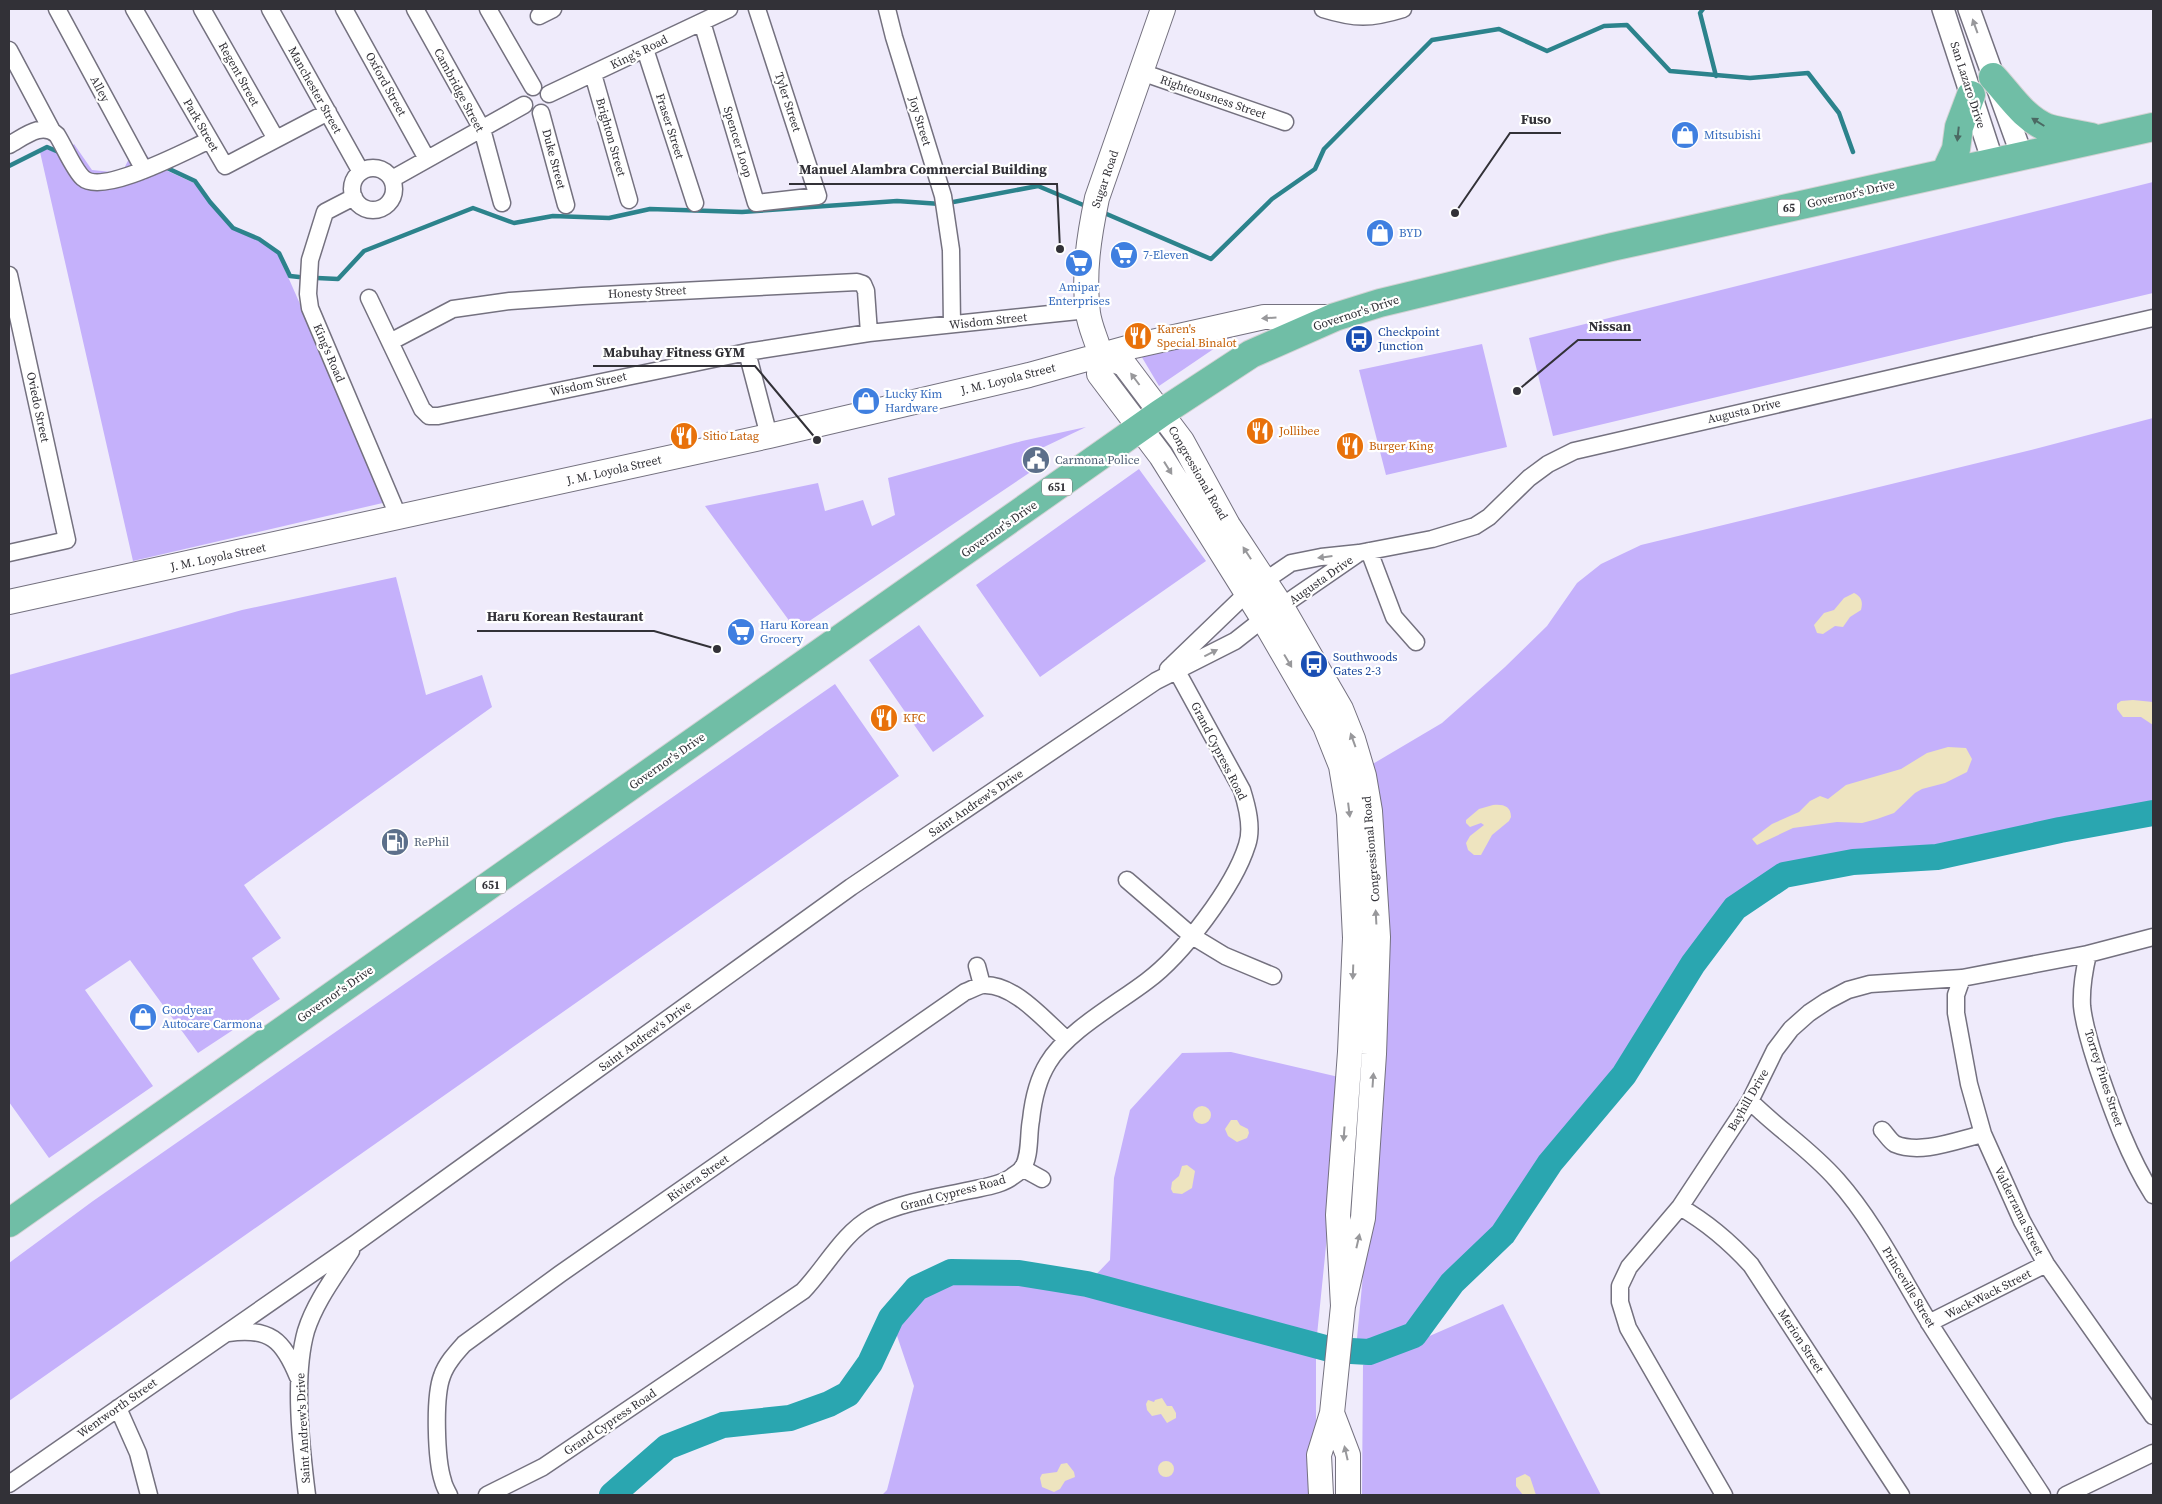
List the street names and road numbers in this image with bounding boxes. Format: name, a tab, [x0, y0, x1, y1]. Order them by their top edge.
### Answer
street label: King's Road	[608, 31, 671, 73]
street label: Regent Street	[215, 39, 263, 109]
street label: San Lazaro Drive	[1946, 40, 1990, 130]
street label: Manchester Street	[284, 44, 346, 136]
street label: Cambridge Street	[430, 45, 488, 135]
street label: Oxford Street	[362, 49, 410, 119]
street label: Tyler Street	[771, 70, 805, 134]
street label: Righteousness Street	[1158, 71, 1268, 123]
street label: Alley	[87, 73, 114, 106]
street label: Fraser Street	[652, 91, 688, 161]
street label: Joy Street	[905, 93, 935, 148]
street label: Park Street	[179, 96, 223, 154]
street label: Brighton Street	[592, 96, 630, 178]
street label: Spencer Loop	[720, 105, 756, 179]
street label: Duke Street	[538, 127, 570, 191]
street label: Sugar Road	[1088, 148, 1122, 210]
street label: Governor's Drive	[1806, 176, 1896, 212]
road number: 65	[1778, 200, 1800, 217]
street label: Honesty Street	[608, 282, 687, 302]
street label: Governor's Drive	[1311, 292, 1401, 334]
street label: Wisdom Street	[948, 309, 1028, 333]
street label: King's Road	[310, 321, 349, 385]
street label: J. M. Loyola Street	[958, 359, 1057, 399]
street label: Wisdom Street	[548, 368, 628, 400]
street label: Oviedo Street	[23, 370, 53, 444]
street label: Augusta Drive	[1706, 395, 1782, 427]
street label: Congressional Road	[1165, 423, 1232, 523]
street label: J. M. Loyola Street	[564, 451, 663, 489]
road number: 651	[1042, 478, 1072, 496]
street label: Governor's Drive	[958, 497, 1040, 561]
street label: J. M. Loyola Street	[168, 539, 267, 575]
street label: Augusta Drive	[1286, 552, 1356, 608]
street label: Grand Cypress Road	[1187, 699, 1251, 803]
street label: Governor's Drive	[626, 729, 708, 793]
street label: Saint Andrew's Drive	[926, 765, 1026, 841]
street label: Congressional Road	[1358, 795, 1384, 903]
road number: 651	[476, 876, 506, 894]
street label: Governor's Drive	[294, 962, 376, 1026]
street label: Saint Andrew's Drive	[596, 997, 694, 1075]
street label: Torrey Pines Street	[2081, 1027, 2127, 1129]
street label: Bayhill Drive	[1724, 1066, 1772, 1134]
street label: Riviera Street	[664, 1151, 732, 1205]
street label: Valderrama Street	[1991, 1164, 2047, 1258]
street label: Grand Cypress Road	[899, 1171, 1008, 1215]
street label: Princeville Street	[1879, 1244, 1939, 1330]
street label: Wack-Wack Street	[1942, 1265, 2034, 1323]
street label: Merion Street	[1774, 1306, 1828, 1376]
street label: Saint Andrew's Drive	[292, 1372, 314, 1484]
street label: Wentworth Street	[74, 1374, 160, 1441]
street label: Grand Cypress Road	[561, 1385, 660, 1459]

